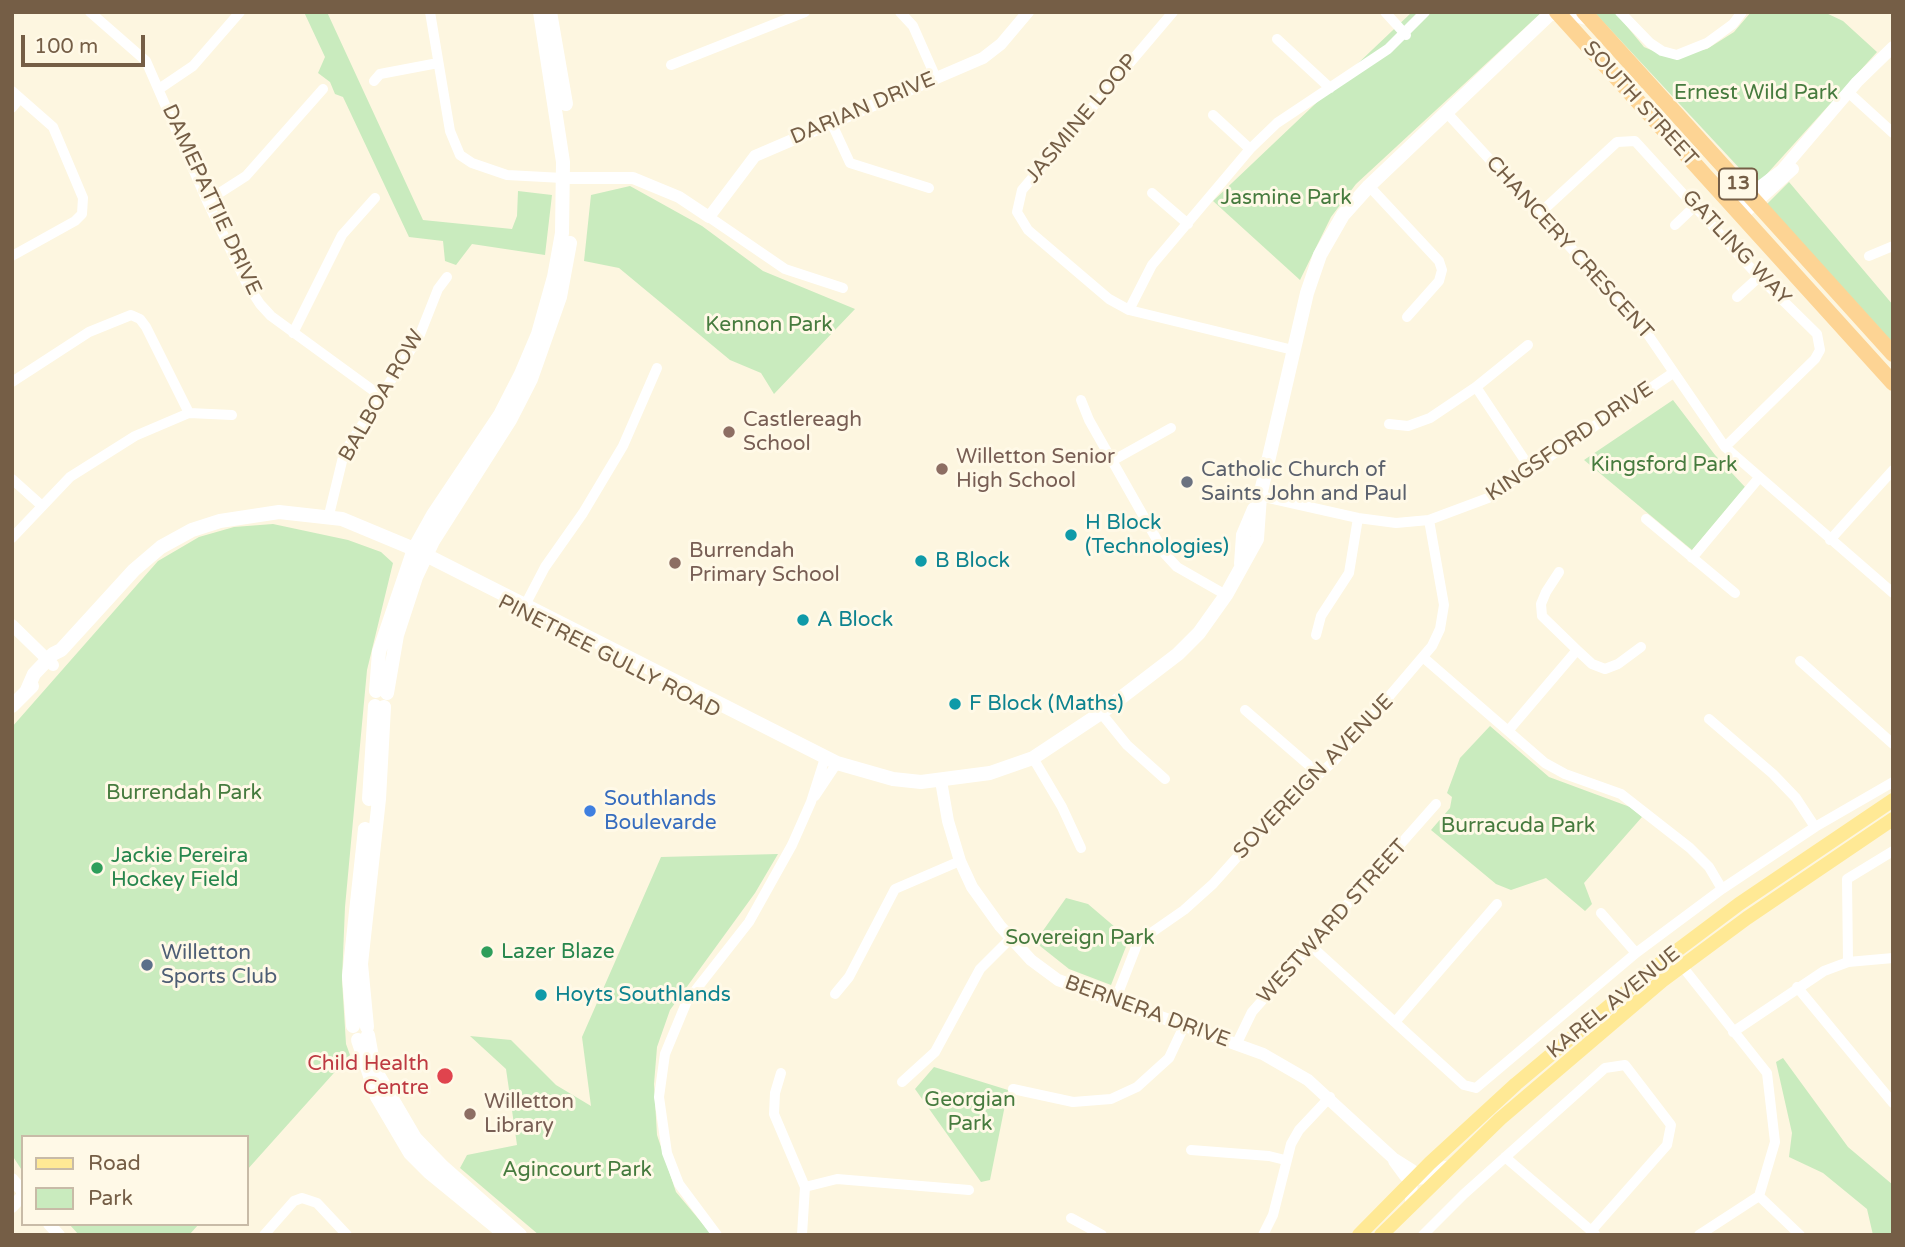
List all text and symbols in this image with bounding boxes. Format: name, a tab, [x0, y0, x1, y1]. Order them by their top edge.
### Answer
scale bar	[24, 21, 149, 65]
text: 100 m	[34, 34, 98, 59]
street label: SOUTH STREET	[1577, 36, 1703, 172]
street label: JASMINE LOOP	[1021, 49, 1143, 189]
street label: DARIAN DRIVE	[787, 67, 939, 151]
park label: Ernest Wild Park	[1674, 80, 1838, 106]
street label: DAMEPATTIE DRIVE	[156, 101, 266, 299]
street label: CHANCERY CRESCENT	[1480, 151, 1658, 345]
road number: 13	[1719, 168, 1757, 200]
park label: Jasmine Park	[1220, 185, 1352, 211]
street label: GATLING WAY	[1676, 185, 1796, 311]
park label: Kennon Park	[705, 312, 833, 338]
street label: BALBOA ROW	[334, 326, 430, 466]
street label: KINGSFORD DRIVE	[1482, 377, 1658, 507]
place label: Castlereagh School	[743, 407, 862, 457]
marker: Castlereagh School	[721, 424, 737, 440]
place label: Willetton Senior High School	[956, 444, 1115, 494]
park label: Kingsford Park	[1591, 452, 1737, 478]
place label: Catholic Church of Saints John and Paul	[1201, 457, 1407, 507]
marker: Willetton Senior High School	[934, 461, 950, 477]
marker: Catholic Church of Saints John and Paul	[1179, 474, 1195, 490]
place label: H Block (Technologies)	[1085, 510, 1229, 560]
marker: H Block (Technologies)	[1063, 527, 1079, 543]
place label: Burrendah Primary School	[689, 538, 840, 588]
place label: B Block	[935, 548, 1010, 574]
marker: B Block	[913, 553, 929, 569]
marker: Burrendah Primary School	[667, 555, 683, 571]
street label: PINETREE GULLY ROAD	[493, 590, 725, 724]
place label: A Block	[817, 607, 893, 633]
marker: A Block	[795, 612, 811, 628]
street label: SOVEREIGN AVENUE	[1229, 689, 1399, 865]
place label: F Block (Maths)	[969, 691, 1124, 717]
marker: F Block (Maths)	[947, 696, 963, 712]
park label: Burrendah Park	[106, 780, 262, 806]
place label: Southlands Boulevarde	[604, 786, 717, 836]
marker: Southlands Boulevarde	[582, 803, 598, 819]
park label: Burracuda Park	[1441, 813, 1595, 839]
street label: WESTWARD STREET	[1253, 835, 1413, 1009]
place label: Jackie Pereira Hockey Field	[111, 843, 248, 893]
marker: Jackie Pereira Hockey Field	[89, 860, 105, 876]
park label: Sovereign Park	[1005, 925, 1155, 951]
place label: Lazer Blaze	[501, 939, 615, 965]
place label: Willetton Sports Club	[161, 940, 277, 990]
street label: KAREL AVENUE	[1542, 942, 1686, 1064]
marker: Lazer Blaze	[479, 944, 495, 960]
marker: Willetton Sports Club	[139, 957, 155, 973]
street label: BERNERA DRIVE	[1061, 970, 1233, 1054]
place label: Hoyts Southlands	[555, 982, 731, 1008]
marker: Hoyts Southlands	[533, 987, 549, 1003]
place label: Child Health Centre	[307, 1051, 429, 1101]
marker: Child Health Centre	[435, 1066, 455, 1086]
park label: Georgian Park	[924, 1087, 1016, 1137]
place label: Willetton Library	[484, 1089, 574, 1139]
marker: Willetton Library	[462, 1106, 478, 1122]
legend	[21, 1135, 248, 1226]
text: Road	[88, 1151, 141, 1176]
park label: Agincourt Park	[502, 1157, 652, 1183]
text: Park	[88, 1186, 133, 1211]

